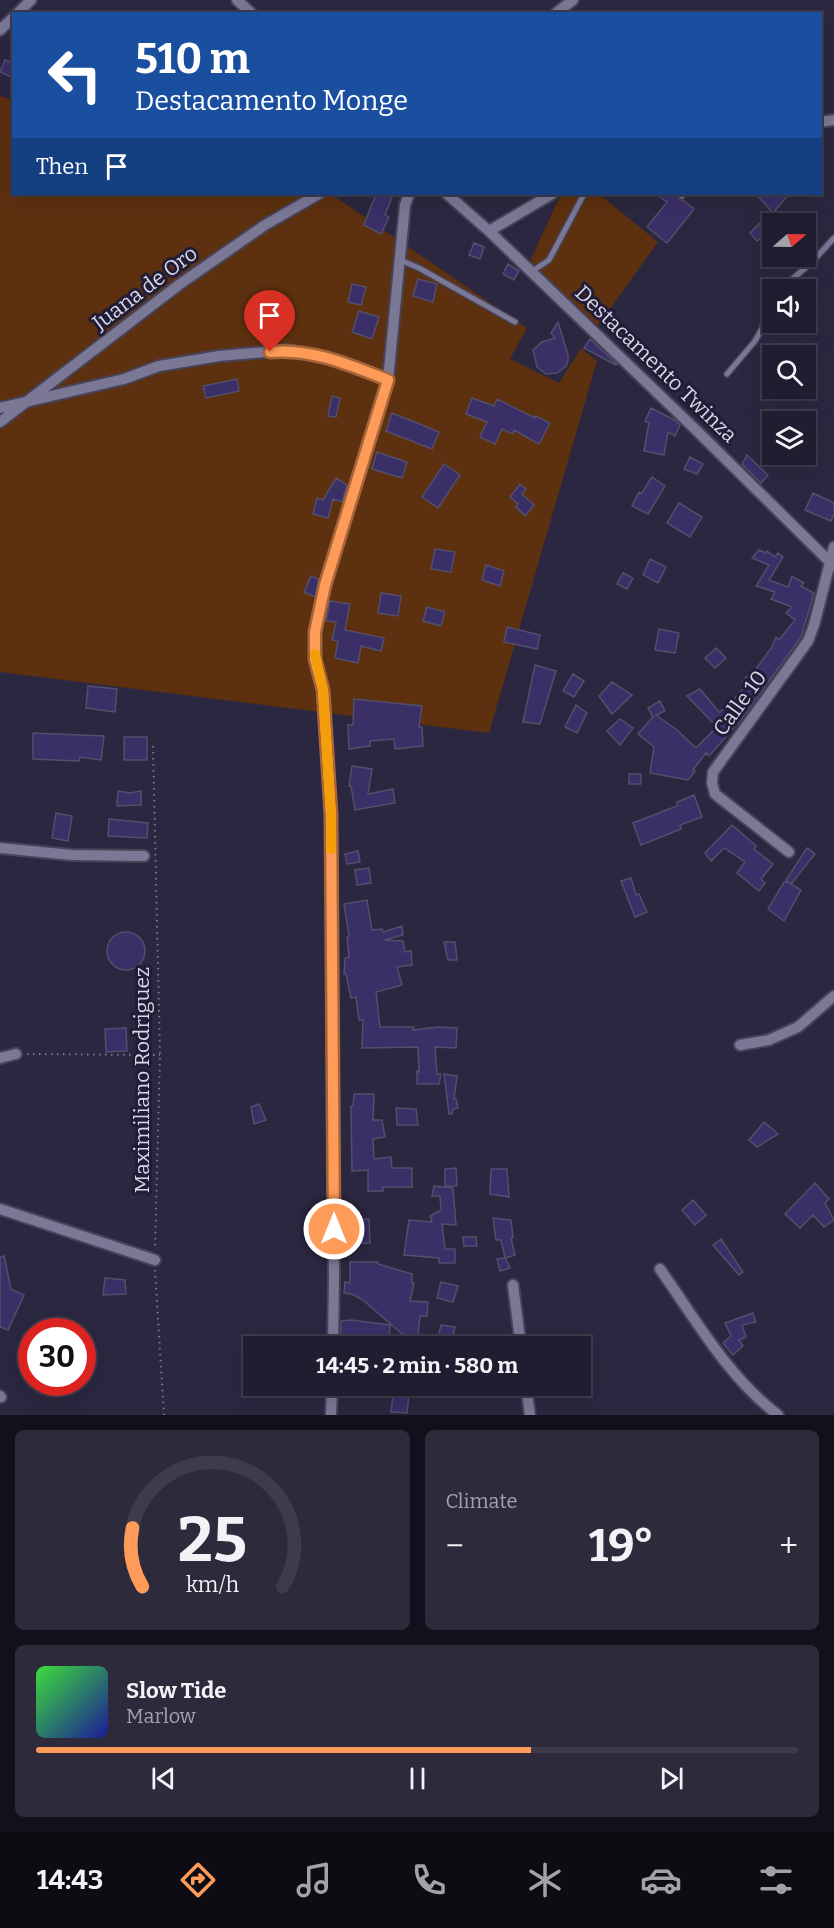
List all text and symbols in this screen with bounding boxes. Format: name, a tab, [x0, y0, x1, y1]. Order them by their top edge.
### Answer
text: 510 m	[135, 34, 250, 84]
icon: left	[36, 36, 114, 114]
text: Destacamento Monge	[135, 85, 408, 117]
icon: arrive	[100, 150, 133, 183]
text: Then	[36, 153, 88, 180]
north arrow	[762, 213, 816, 267]
map controls	[762, 213, 816, 465]
street label: Juana de Oro	[87, 240, 203, 336]
button: sound	[762, 279, 816, 333]
street label: Destacamento Twinza	[570, 280, 743, 449]
pin	[244, 290, 295, 352]
icon: arrive	[253, 299, 286, 332]
button: search	[762, 345, 816, 399]
button: layers	[762, 411, 816, 465]
street label: Calle 10	[708, 665, 772, 741]
street label: Maximiliano Rodriguez	[129, 967, 155, 1193]
position arrow	[302, 1197, 366, 1261]
speed limit sign: 30	[18, 1318, 96, 1396]
text: 14:45 · 2 min · 580 m	[316, 1352, 518, 1379]
text: Climate	[446, 1489, 517, 1513]
text: 25	[178, 1503, 247, 1578]
text: 19°	[589, 1519, 654, 1573]
text: −	[446, 1526, 464, 1566]
text: +	[779, 1526, 798, 1566]
text: km/h	[186, 1572, 239, 1598]
text: Slow Tide	[126, 1677, 226, 1704]
text: Marlow	[126, 1704, 196, 1728]
icon: previous	[147, 1762, 180, 1795]
icon: pause	[401, 1762, 434, 1795]
icon: next	[655, 1762, 688, 1795]
icon: directions	[177, 1859, 219, 1901]
icon: music	[293, 1859, 335, 1901]
icon: phone	[408, 1859, 450, 1901]
icon: climate	[524, 1859, 566, 1901]
icon: car	[640, 1859, 682, 1901]
icon: filters	[755, 1859, 797, 1901]
text: 14:43	[37, 1864, 103, 1896]

